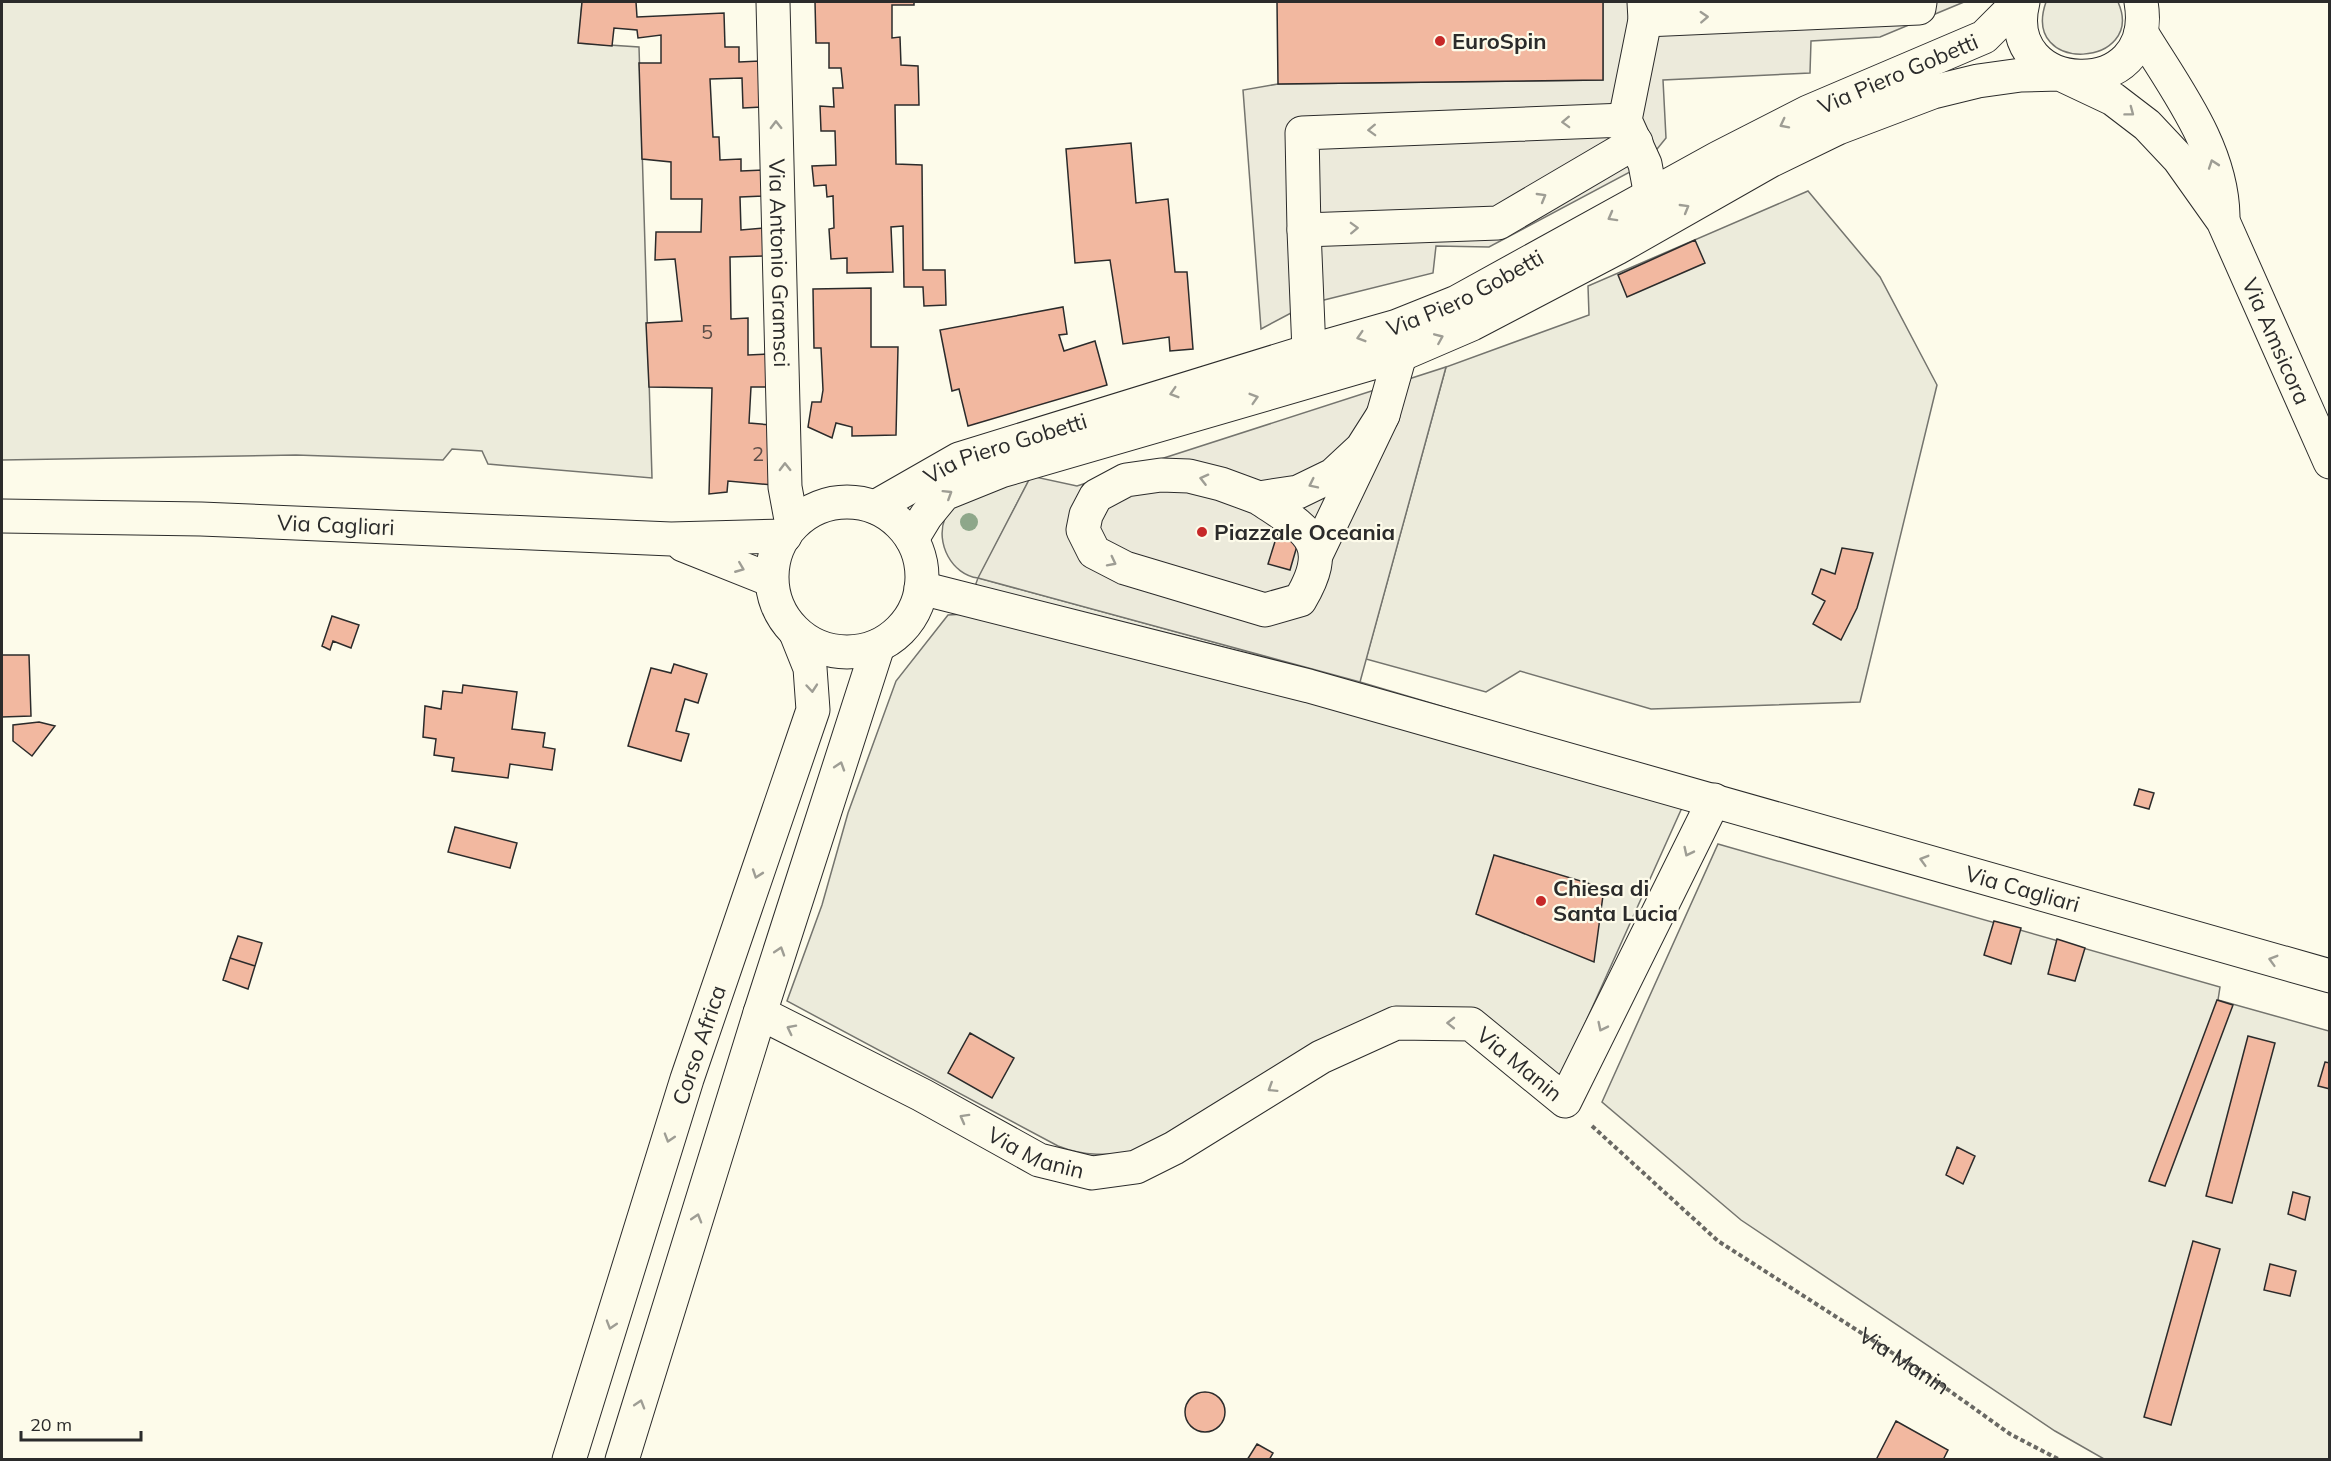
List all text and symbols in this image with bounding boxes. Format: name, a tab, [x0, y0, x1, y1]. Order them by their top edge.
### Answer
one-way arrow	[1699, 11, 1708, 24]
place label: EuroSpin	[1452, 27, 1547, 55]
street label: Via Piero Gobetti	[1814, 27, 1982, 120]
marker: EuroSpin	[1433, 34, 1447, 48]
one-way arrow	[2123, 104, 2134, 115]
one-way arrow	[1562, 116, 1571, 129]
one-way arrow	[1779, 117, 1790, 129]
one-way arrow	[770, 121, 782, 130]
one-way arrow	[1367, 124, 1376, 137]
street label: Via Antonio Gramsci	[763, 158, 796, 368]
one-way arrow	[2208, 159, 2221, 170]
one-way arrow	[1536, 193, 1546, 205]
one-way arrow	[1679, 203, 1689, 215]
one-way arrow	[1608, 210, 1619, 221]
one-way arrow	[1349, 222, 1358, 235]
street label: Via Piero Gobetti	[1383, 243, 1548, 342]
street label: Via Amsicora	[2236, 274, 2317, 409]
house number: 5	[701, 319, 713, 344]
one-way arrow	[1356, 330, 1367, 342]
one-way arrow	[1433, 333, 1444, 345]
one-way arrow	[1170, 385, 1180, 398]
one-way arrow	[1248, 393, 1259, 405]
street label: Via Piero Gobetti	[919, 406, 1090, 490]
house number: 2	[752, 441, 764, 466]
one-way arrow	[779, 463, 791, 472]
one-way arrow	[1199, 474, 1209, 487]
one-way arrow	[1309, 477, 1320, 489]
one-way arrow	[942, 490, 952, 501]
street label: Via Cagliari	[276, 508, 395, 541]
place label: Piazzale Oceania	[1214, 518, 1395, 546]
marker: Piazzale Oceania	[1195, 525, 1209, 539]
one-way arrow	[1106, 555, 1117, 566]
one-way arrow	[734, 561, 745, 573]
one-way arrow	[805, 684, 818, 693]
one-way arrow	[832, 761, 845, 772]
one-way arrow	[1683, 846, 1695, 857]
one-way arrow	[1919, 855, 1930, 867]
street label: Via Cagliari	[1962, 859, 2083, 918]
one-way arrow	[752, 868, 765, 879]
place label: Chiesa di Santa Lucia	[1553, 874, 1678, 927]
marker: Chiesa di Santa Lucia	[1534, 894, 1548, 908]
one-way arrow	[773, 946, 785, 957]
one-way arrow	[2268, 955, 2279, 967]
street label: Corso Africa	[666, 981, 732, 1108]
one-way arrow	[1446, 1017, 1455, 1030]
street label: Via Manin	[1471, 1020, 1568, 1107]
one-way arrow	[1597, 1021, 1609, 1032]
one-way arrow	[786, 1024, 797, 1036]
one-way arrow	[1268, 1080, 1278, 1092]
one-way arrow	[960, 1114, 970, 1126]
street label: Via Manin	[983, 1120, 1087, 1185]
one-way arrow	[664, 1132, 676, 1143]
one-way arrow	[690, 1213, 703, 1224]
one-way arrow	[606, 1319, 618, 1330]
street label: Via Manin	[1854, 1321, 1955, 1400]
one-way arrow	[633, 1399, 645, 1410]
scale bar	[21, 1404, 141, 1442]
text: 20 m	[30, 1413, 72, 1436]

